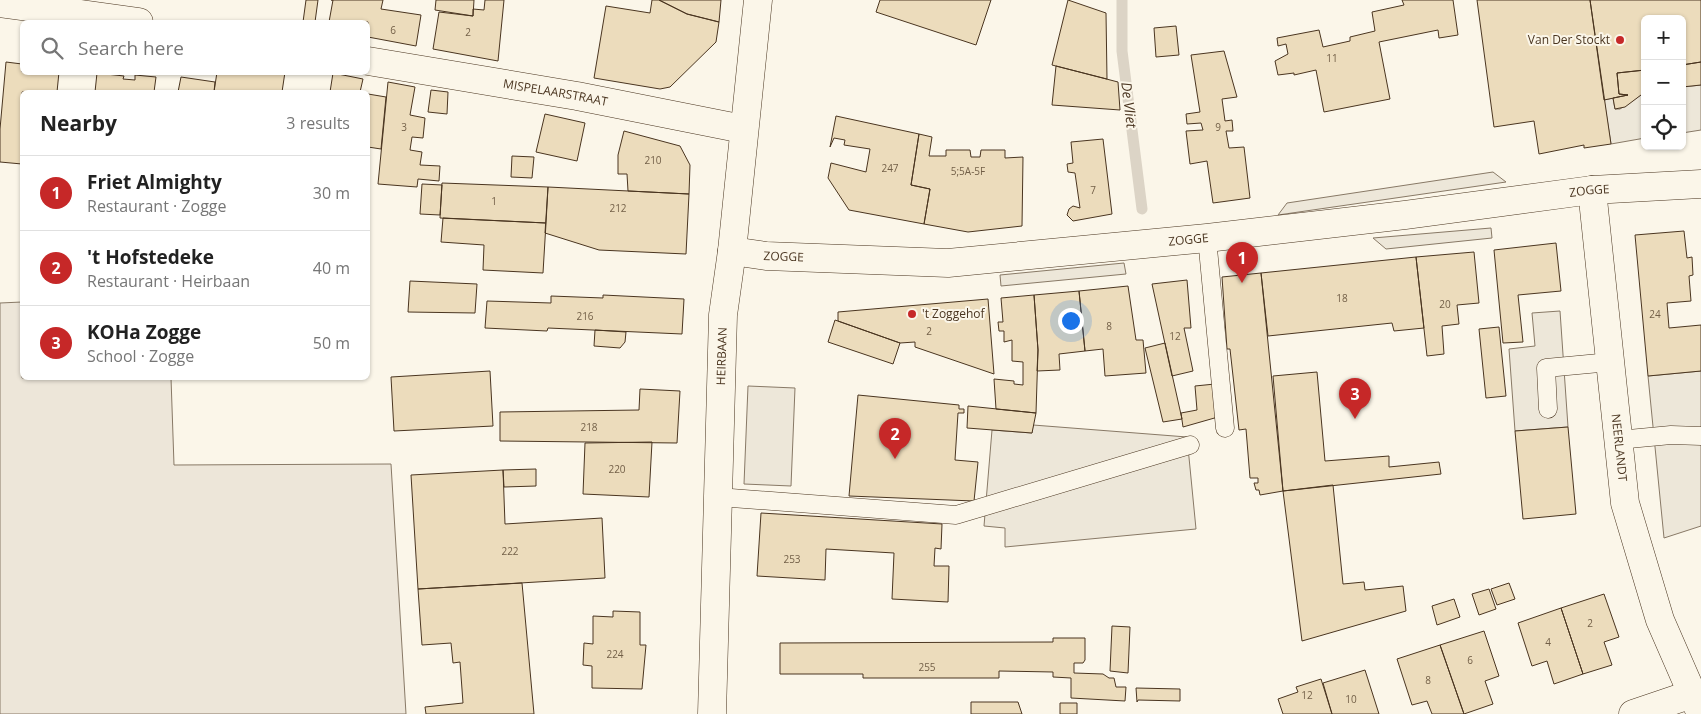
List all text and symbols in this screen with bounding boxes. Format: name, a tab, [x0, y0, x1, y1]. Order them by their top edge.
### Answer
map controls	[1641, 15, 1686, 150]
button: +	[1641, 15, 1686, 60]
search box	[20, 20, 370, 75]
house number: 6	[390, 23, 396, 37]
house number: 2	[465, 25, 471, 39]
place label: Van Der Stockt	[1528, 31, 1610, 48]
icon: search	[38, 34, 66, 62]
marker: Van Der Stockt	[1614, 34, 1626, 46]
text: Search here	[78, 35, 184, 61]
house number: 11	[1326, 51, 1338, 65]
button: −	[1641, 60, 1686, 105]
street label: MISPELAARSTRAAT	[502, 75, 610, 110]
water label: De Vliet	[1117, 81, 1142, 130]
button: locate	[1641, 105, 1686, 150]
text: Nearby	[40, 109, 117, 137]
text: 3 results	[286, 112, 350, 134]
house number: 3	[401, 120, 407, 134]
house number: 9	[1215, 120, 1221, 134]
house number: 210	[644, 153, 662, 167]
house number: 247	[881, 161, 899, 175]
house number: 5;5A-5F	[951, 164, 985, 178]
text: Friet Almighty	[87, 169, 222, 195]
street label: ZOGGE	[1568, 180, 1610, 201]
text: 1	[51, 182, 61, 204]
text: 30 m	[313, 182, 350, 204]
house number: 7	[1090, 183, 1096, 197]
house number: 1	[491, 194, 497, 208]
text: Restaurant · Zogge	[87, 195, 227, 217]
house number: 212	[609, 201, 627, 215]
street label: ZOGGE	[1167, 229, 1209, 250]
pin: 1	[1226, 242, 1258, 283]
text: 't Hofstedeke	[87, 244, 214, 270]
street label: ZOGGE	[763, 247, 804, 265]
text: 2	[51, 257, 61, 279]
text: 40 m	[313, 257, 350, 279]
text: Restaurant · Heirbaan	[87, 270, 250, 292]
house number: 18	[1336, 291, 1348, 305]
house number: 20	[1439, 297, 1451, 311]
place label: 't Zoggehof	[922, 305, 985, 322]
house number: 24	[1649, 307, 1661, 321]
marker: 't Zoggehof	[906, 308, 918, 320]
your location	[1058, 308, 1084, 334]
house number: 216	[576, 309, 594, 323]
text: KOHa Zogge	[87, 319, 201, 345]
house number: 8	[1106, 319, 1112, 333]
house number: 2	[926, 324, 932, 338]
street label: HEIRBAAN	[712, 327, 731, 385]
house number: 12	[1169, 329, 1181, 343]
text: 3	[51, 332, 61, 354]
text: 50 m	[313, 332, 350, 354]
text: School · Zogge	[87, 345, 194, 367]
pin: 3	[1339, 378, 1371, 419]
street label: NEERLANDT	[1608, 413, 1632, 483]
pin: 2	[879, 418, 911, 459]
house number: 218	[580, 420, 598, 434]
house number: 220	[608, 462, 626, 476]
house number: 222	[501, 544, 519, 558]
house number: 253	[783, 552, 801, 566]
house number: 2	[1587, 616, 1593, 630]
house number: 4	[1545, 635, 1551, 649]
house number: 224	[606, 647, 624, 661]
house number: 6	[1467, 653, 1473, 667]
house number: 255	[918, 660, 936, 674]
house number: 8	[1425, 673, 1431, 687]
house number: 12	[1301, 688, 1313, 702]
house number: 10	[1345, 692, 1357, 706]

